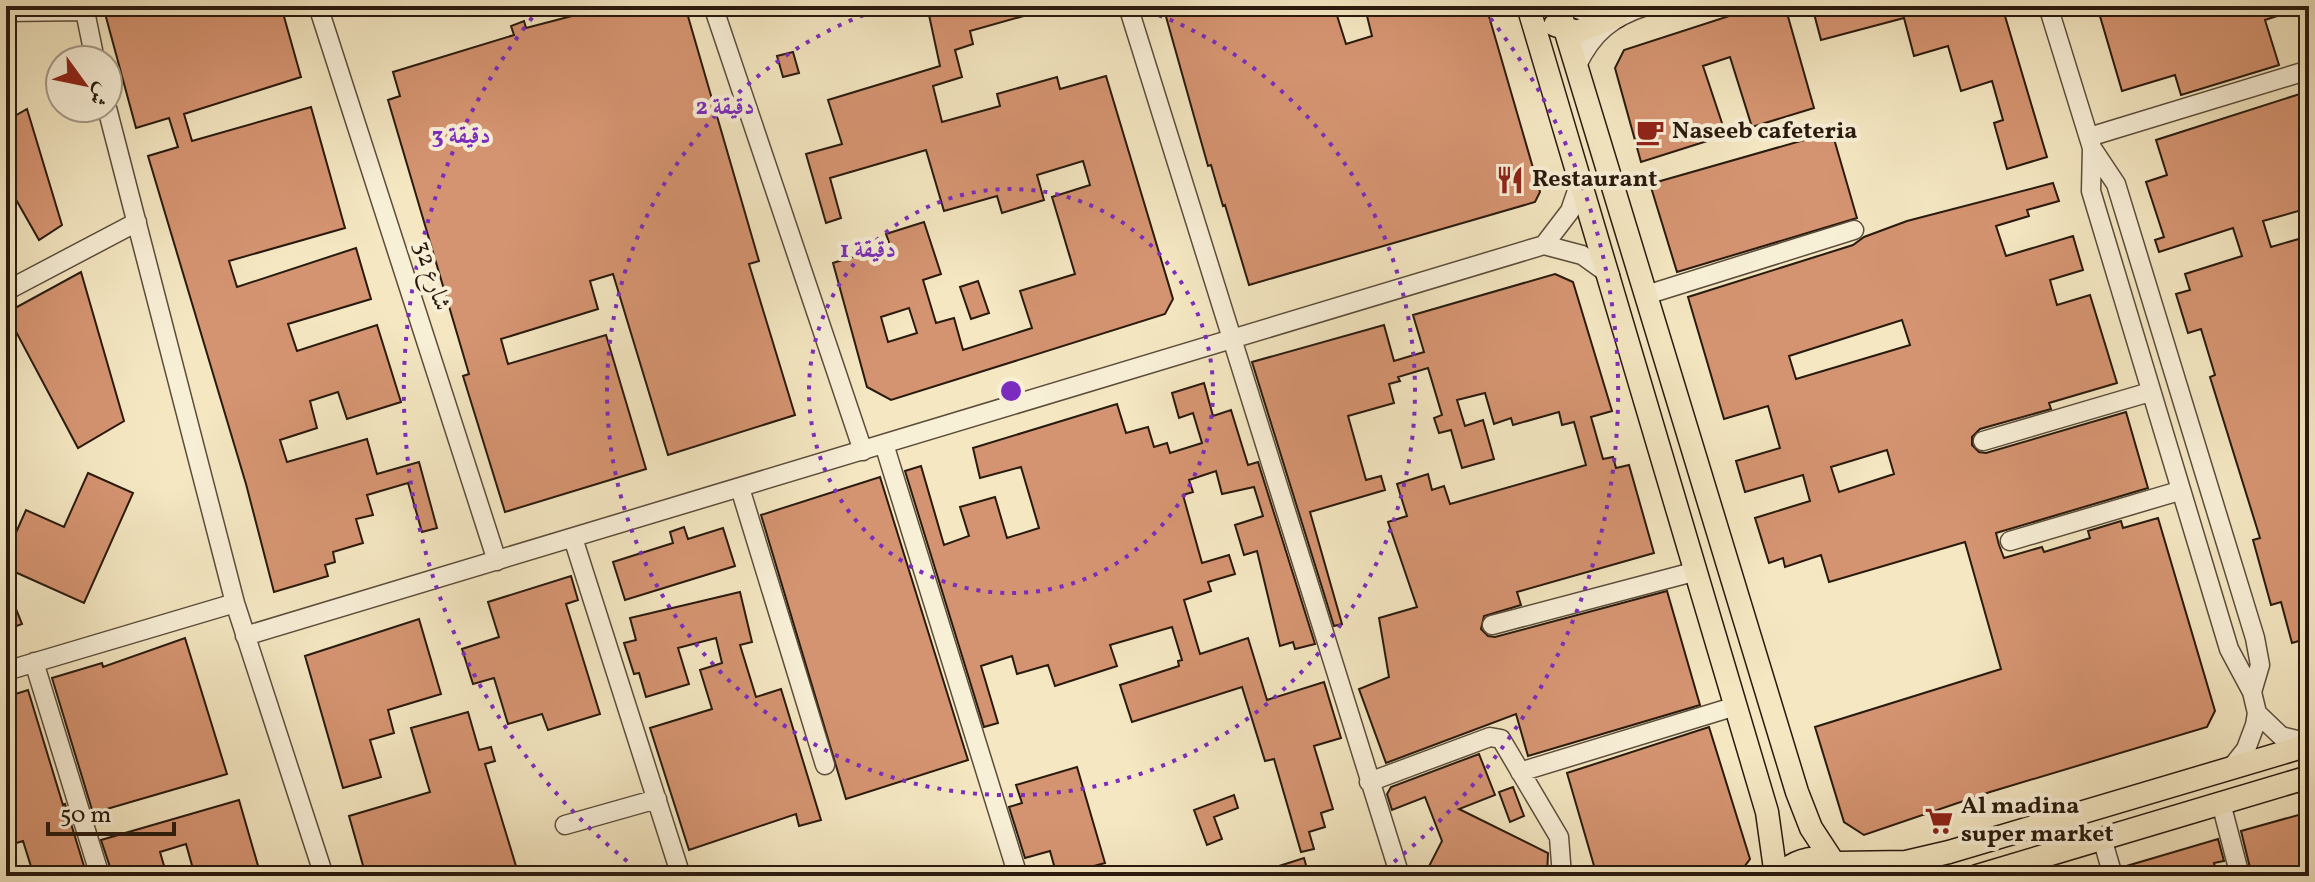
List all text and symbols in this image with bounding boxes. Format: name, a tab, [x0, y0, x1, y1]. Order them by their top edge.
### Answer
north arrow	[44, 44, 124, 124]
text: ش	[80, 76, 118, 111]
text: 2 دقيقة	[695, 91, 755, 125]
place label: Naseeb cafeteria	[1672, 115, 1857, 149]
cafe icon: Naseeb cafeteria	[1635, 117, 1665, 147]
text: 3 دقيقة	[432, 120, 490, 154]
place label: Restaurant	[1532, 163, 1657, 197]
restaurant icon: Restaurant	[1495, 165, 1525, 195]
text: 1 دقيقة	[840, 234, 896, 268]
street label: شارع 32	[403, 237, 458, 316]
centre of rings	[997, 377, 1025, 405]
scale bar	[48, 786, 174, 836]
place label: Al madina super market	[1961, 790, 2114, 852]
text: 50 m	[60, 799, 112, 833]
supermarket icon: Al madina super market	[1924, 806, 1954, 836]

